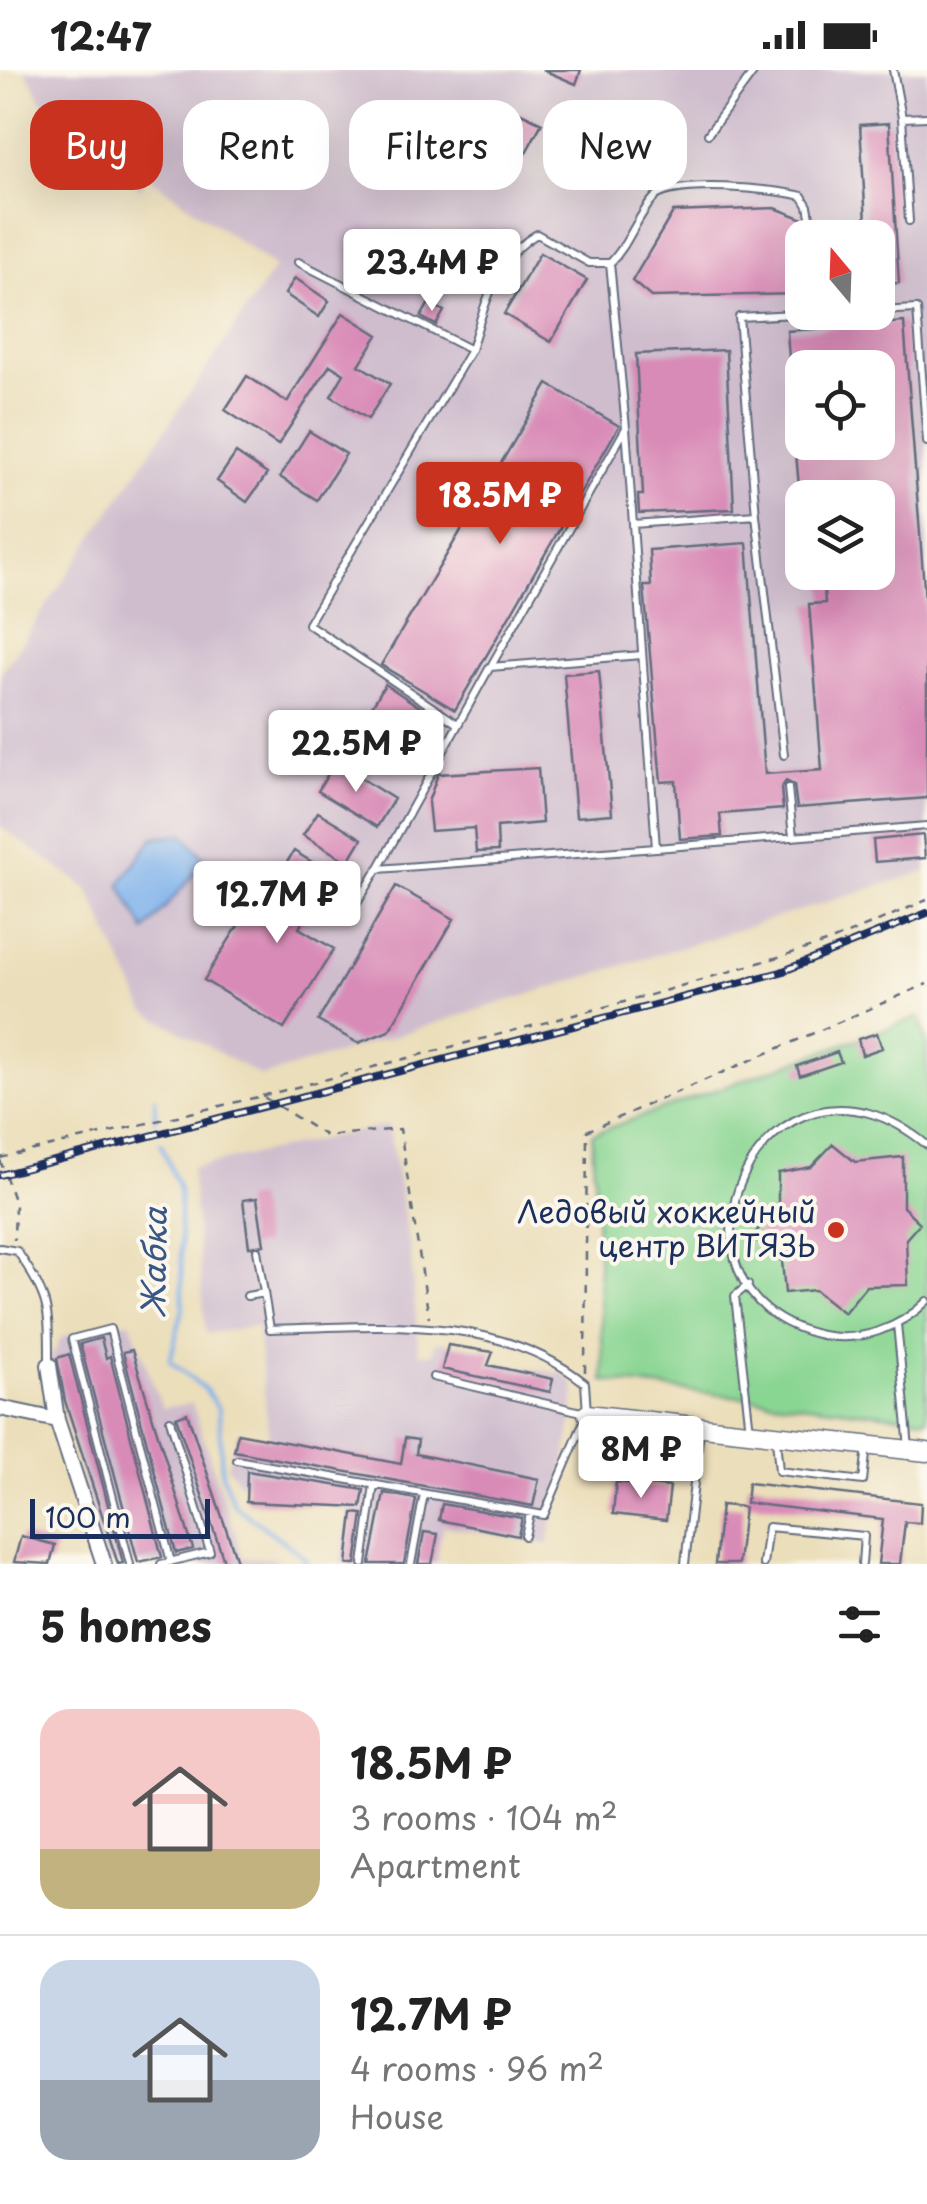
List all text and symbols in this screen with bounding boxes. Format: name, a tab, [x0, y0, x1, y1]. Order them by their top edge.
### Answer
text: 12:47	[50, 7, 151, 64]
chip: Buy	[30, 100, 163, 190]
chip: Rent	[183, 100, 329, 190]
chip: Filters	[349, 100, 523, 190]
chip: New	[543, 100, 687, 190]
north arrow	[785, 220, 895, 330]
map controls	[785, 220, 895, 590]
pin: 23.4M ₽	[340, 229, 524, 314]
text: 23.4M ₽	[365, 237, 499, 285]
button: locate	[785, 350, 895, 460]
pin: 18.5M ₽	[408, 462, 592, 547]
text: 18.5M ₽	[438, 470, 562, 518]
button: layers	[785, 480, 895, 590]
pin: 22.5M ₽	[264, 710, 448, 795]
text: 22.5M ₽	[290, 718, 422, 766]
pin: 12.7M ₽	[185, 861, 369, 946]
text: 12.7M ₽	[215, 869, 339, 917]
place label: Ледовый хоккейный центр ВИТЯЗЬ	[517, 1188, 816, 1267]
water label: Жабка	[128, 1206, 178, 1317]
marker: Ледовый хоккейный центр ВИТЯЗЬ	[825, 1219, 847, 1241]
pin: 8M ₽	[582, 1416, 700, 1501]
text: 8M ₽	[600, 1424, 682, 1472]
scale bar	[30, 1494, 210, 1538]
text: 100 m	[45, 1495, 131, 1538]
text: 5 homes	[40, 1593, 212, 1656]
icon: filters	[832, 1597, 887, 1652]
text: 18.5M ₽	[350, 1730, 512, 1793]
icon: home	[120, 1749, 240, 1869]
text: 3 rooms · 104 m²	[350, 1793, 618, 1841]
text: Apartment	[350, 1841, 521, 1889]
text: 12.7M ₽	[350, 1981, 512, 2044]
icon: home	[120, 2000, 240, 2120]
text: 4 rooms · 96 m²	[350, 2044, 604, 2092]
text: House	[350, 2092, 444, 2140]

